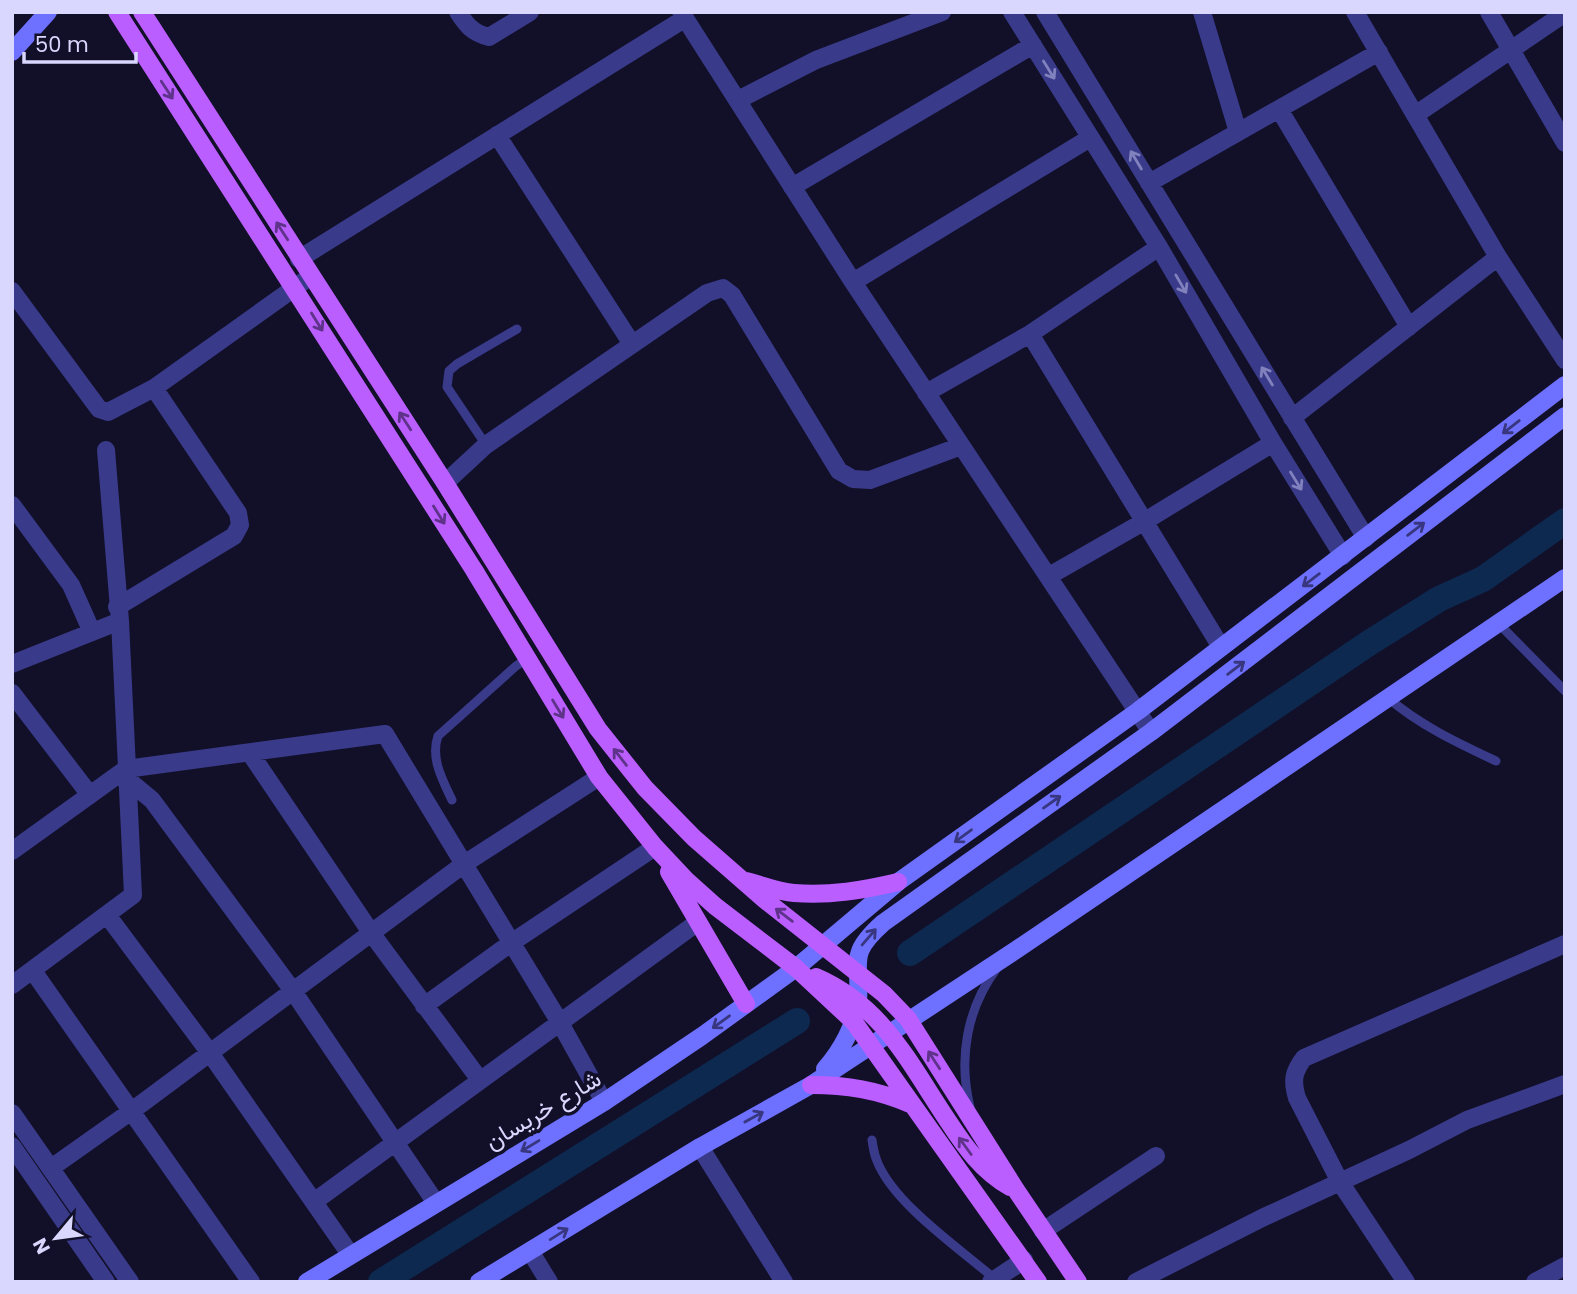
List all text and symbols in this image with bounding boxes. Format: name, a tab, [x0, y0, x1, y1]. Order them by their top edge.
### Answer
scale bar	[24, 21, 136, 65]
text: 50 m	[35, 30, 89, 59]
one-way arrow	[1042, 60, 1056, 80]
one-way arrow	[160, 80, 175, 99]
one-way arrow	[1128, 151, 1142, 171]
one-way arrow	[274, 221, 288, 241]
one-way arrow	[1174, 274, 1188, 294]
one-way arrow	[311, 312, 325, 332]
one-way arrow	[1259, 366, 1273, 386]
one-way arrow	[398, 412, 412, 432]
one-way arrow	[1502, 419, 1520, 434]
one-way arrow	[1290, 470, 1304, 490]
one-way arrow	[432, 504, 446, 524]
one-way arrow	[1407, 522, 1425, 537]
one-way arrow	[1302, 573, 1321, 587]
one-way arrow	[1226, 660, 1244, 675]
one-way arrow	[551, 698, 565, 718]
one-way arrow	[613, 749, 628, 767]
one-way arrow	[1042, 795, 1061, 809]
one-way arrow	[954, 829, 973, 843]
one-way arrow	[775, 907, 794, 922]
one-way arrow	[861, 928, 877, 946]
one-way arrow	[712, 1015, 731, 1029]
one-way arrow	[927, 1051, 941, 1070]
street label: شارع خريسان	[478, 1062, 607, 1157]
one-way arrow	[743, 1110, 764, 1123]
one-way arrow	[958, 1137, 972, 1156]
one-way arrow	[521, 1139, 541, 1153]
north arrow	[21, 1203, 91, 1273]
one-way arrow	[548, 1226, 568, 1240]
text: N	[26, 1233, 57, 1259]

